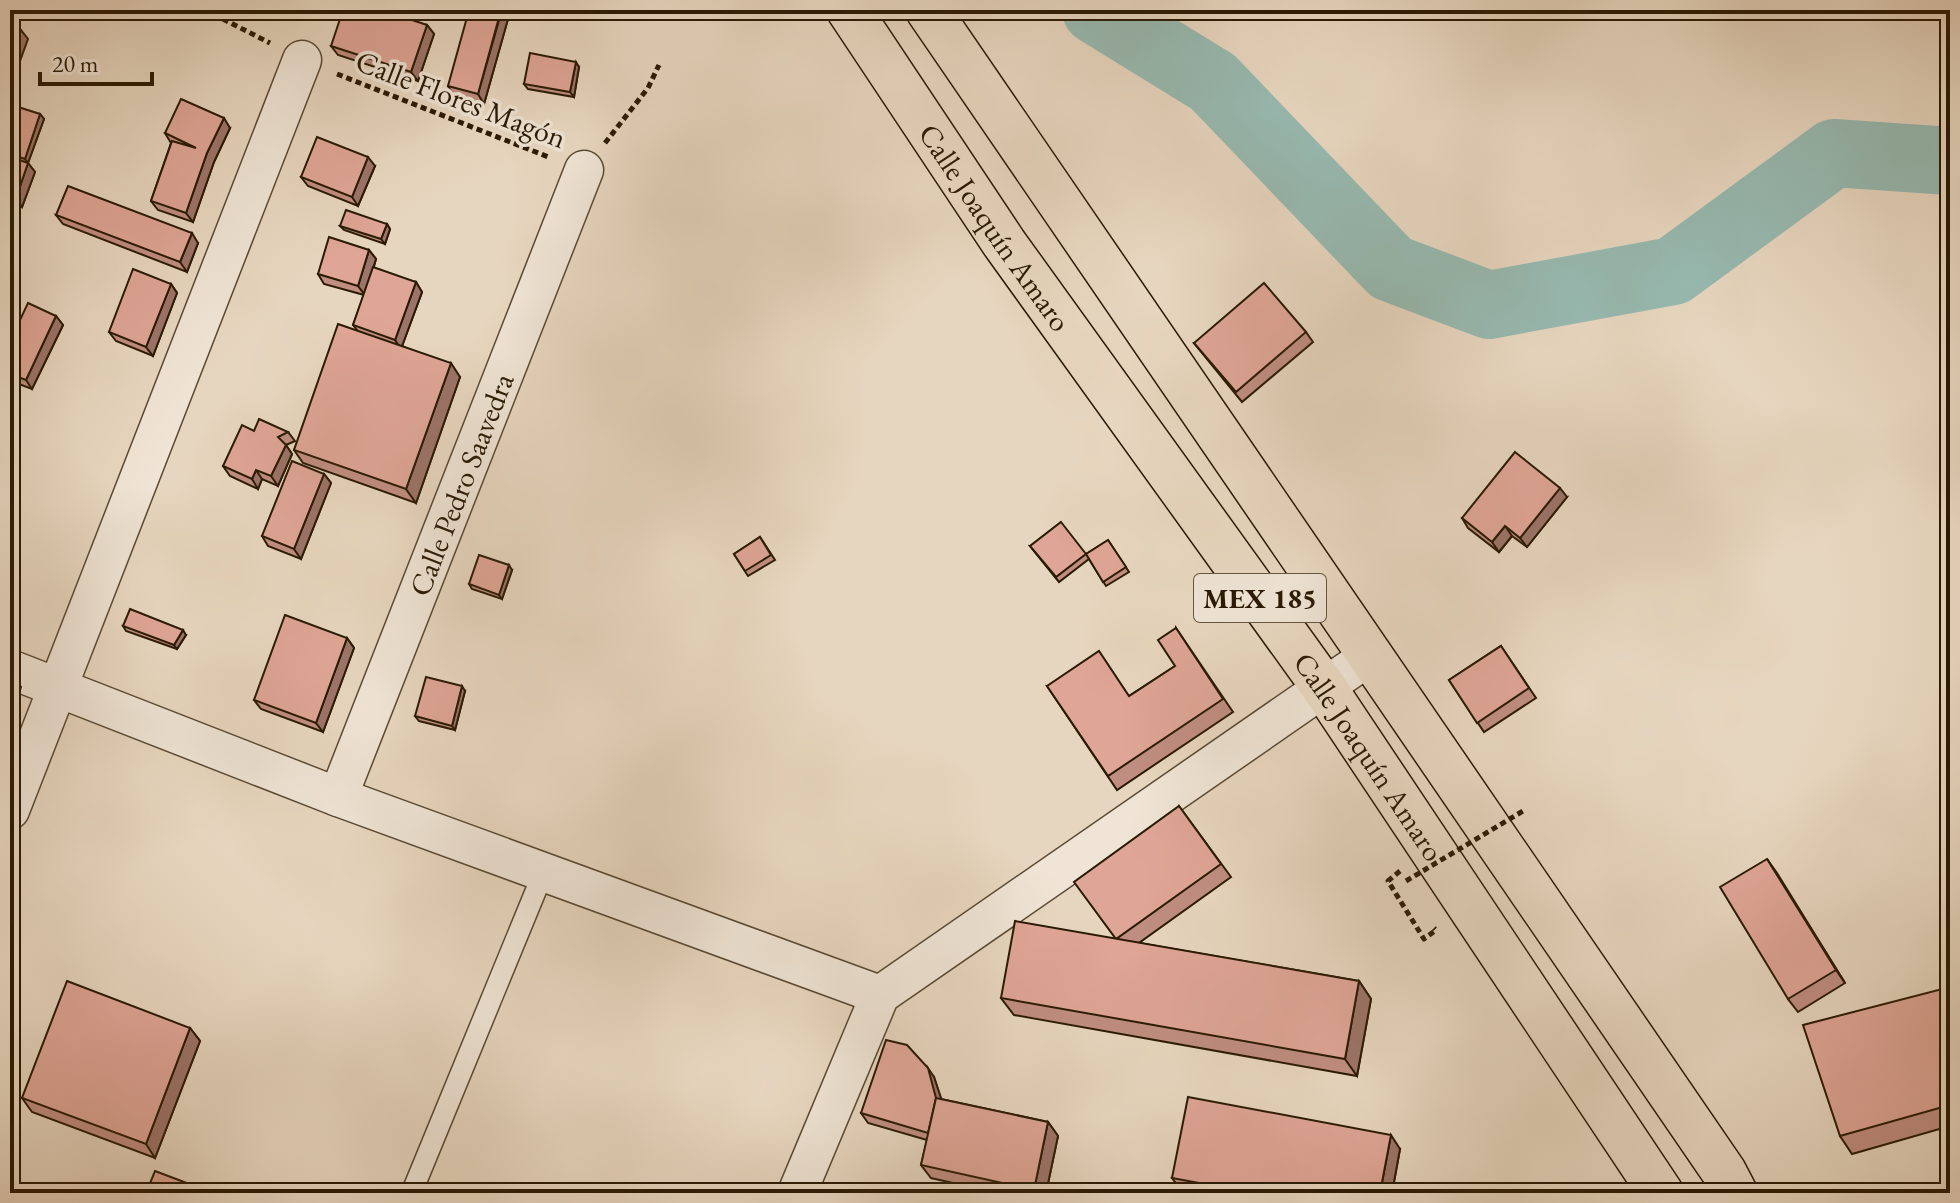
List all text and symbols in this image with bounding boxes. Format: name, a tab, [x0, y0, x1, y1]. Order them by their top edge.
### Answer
scale bar	[40, 36, 152, 86]
street label: Calle Flores Magón	[350, 41, 572, 157]
text: 20 m	[52, 48, 99, 79]
street label: Calle Joaquín Amaro	[910, 116, 1081, 339]
street label: Calle Pedro Saavedra	[399, 367, 522, 601]
road number: MEX 185	[1194, 574, 1326, 622]
street label: Calle Joaquín Amaro	[1285, 644, 1453, 868]

